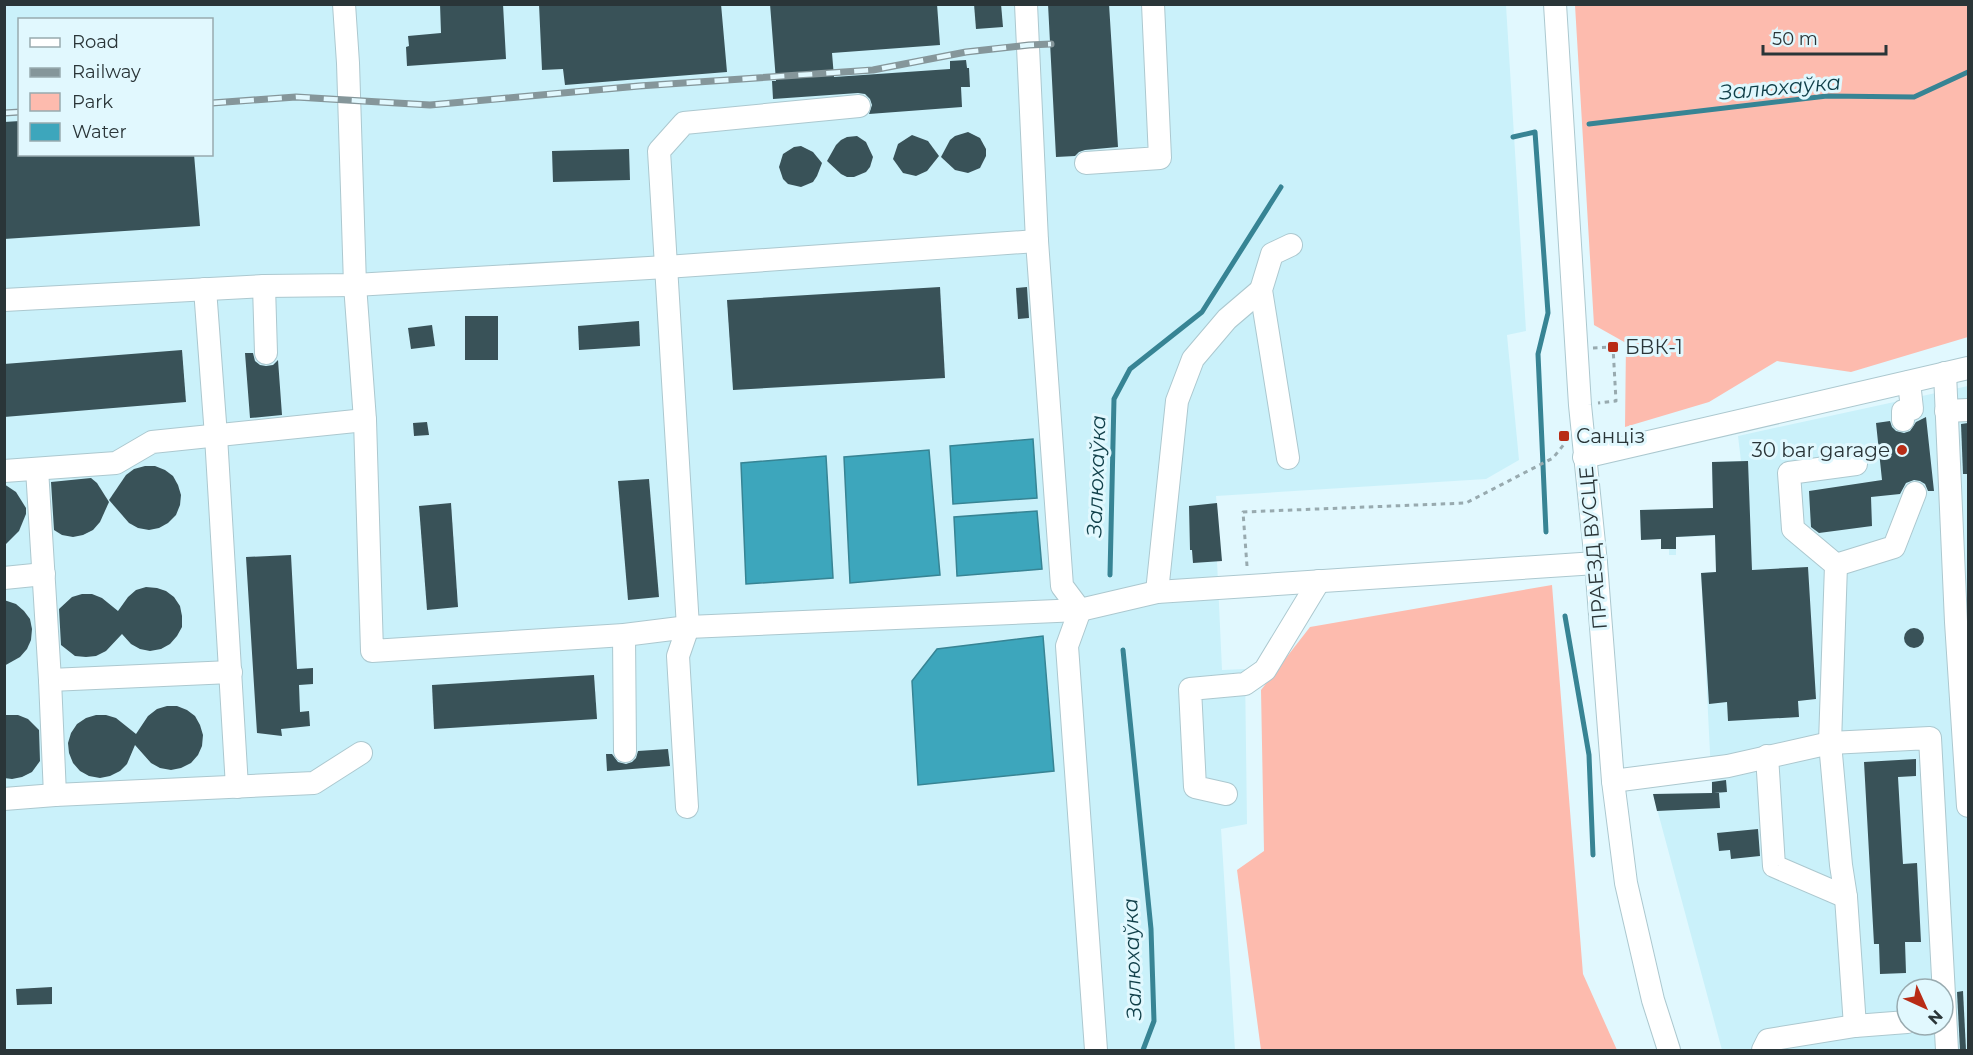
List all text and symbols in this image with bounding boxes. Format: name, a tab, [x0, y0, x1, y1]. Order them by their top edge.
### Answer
legend	[18, 18, 213, 156]
scale bar	[1763, 18, 1886, 56]
text: 50 m	[1772, 28, 1818, 50]
text: Road	[72, 31, 119, 53]
text: Railway	[72, 61, 141, 83]
water label: Залюхаўка	[1717, 69, 1842, 105]
text: Park	[72, 91, 113, 113]
text: Water	[72, 121, 127, 143]
place label: БВК-1	[1625, 335, 1683, 359]
marker: БВК-1	[1606, 340, 1620, 354]
water label: Залюхаўка	[1081, 415, 1111, 538]
place label: Санціз	[1576, 424, 1645, 448]
marker: Санціз	[1557, 429, 1571, 443]
place label: 30 bar garage	[1751, 438, 1890, 462]
marker: 30 bar garage	[1895, 443, 1909, 457]
street label: ПРАЕЗД ВУСЦЕ	[1574, 465, 1612, 631]
water label: Залюхаўка	[1117, 898, 1147, 1021]
north arrow	[1895, 977, 1955, 1037]
text: N	[1924, 1006, 1947, 1029]

